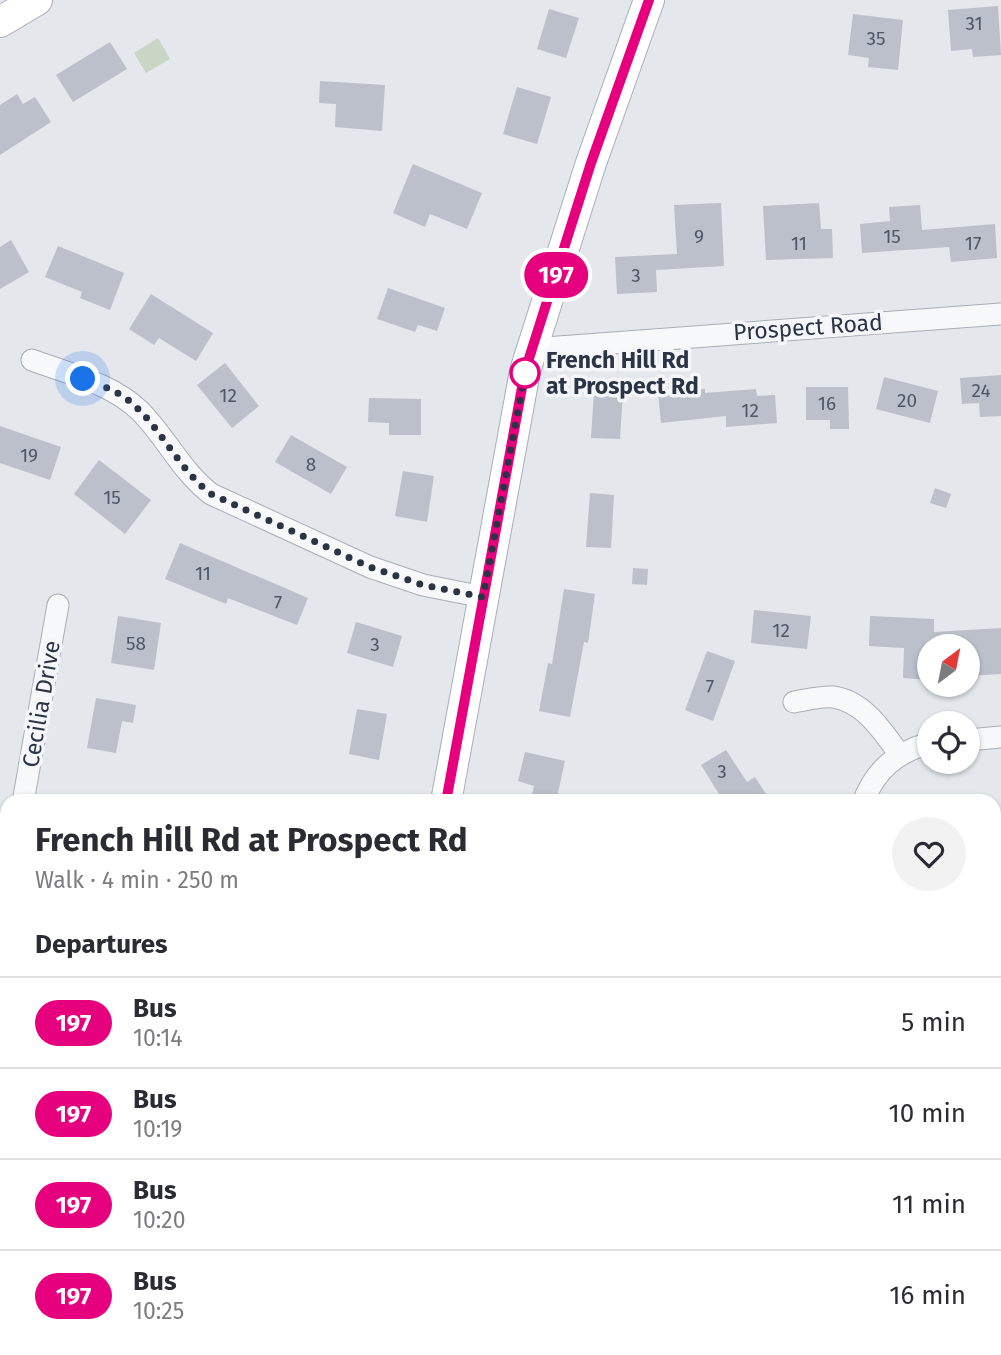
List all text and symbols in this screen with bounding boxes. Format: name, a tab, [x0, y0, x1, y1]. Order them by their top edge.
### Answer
house number: 31	[965, 12, 983, 35]
house number: 35	[866, 27, 886, 50]
house number: 9	[694, 225, 704, 248]
house number: 15	[883, 225, 901, 248]
house number: 11	[791, 232, 807, 255]
house number: 17	[965, 232, 981, 255]
line badge: 197	[516, 252, 596, 298]
text: 197	[538, 261, 574, 289]
house number: 3	[631, 264, 641, 287]
street label: Prospect Road	[732, 308, 884, 346]
place label: French Hill Rd at Prospect Rd	[546, 346, 699, 400]
marker: French Hill Rd at Prospect Rd	[510, 358, 540, 388]
your location	[65, 361, 100, 396]
house number: 24	[971, 379, 991, 402]
house number: 12	[219, 384, 237, 407]
house number: 20	[897, 389, 917, 412]
house number: 16	[818, 392, 836, 415]
house number: 12	[741, 399, 759, 422]
house number: 19	[20, 444, 38, 467]
house number: 8	[306, 453, 316, 476]
house number: 15	[103, 486, 121, 509]
house number: 11	[195, 562, 211, 585]
house number: 7	[274, 591, 282, 614]
house number: 12	[772, 619, 790, 642]
house number: 58	[126, 632, 146, 655]
house number: 3	[370, 633, 380, 656]
north arrow	[917, 634, 980, 696]
map controls	[917, 634, 980, 774]
street label: Cecilia Drive	[16, 638, 66, 770]
house number: 7	[706, 675, 714, 698]
button: locate	[917, 711, 980, 774]
house number: 3	[717, 760, 727, 783]
button: heart	[892, 817, 966, 891]
text: French Hill Rd at Prospect Rd	[35, 820, 467, 860]
text: Walk · 4 min · 250 m	[35, 866, 239, 894]
text: Departures	[35, 929, 168, 960]
text: Bus	[133, 993, 176, 1024]
text: 5 min	[901, 1007, 966, 1038]
text: 197	[56, 1009, 91, 1037]
text: 10:14	[133, 1024, 183, 1052]
text: Bus	[133, 1084, 176, 1115]
text: 10 min	[888, 1098, 966, 1129]
text: 197	[56, 1100, 91, 1128]
text: 10:19	[133, 1115, 182, 1143]
text: Bus	[133, 1175, 176, 1206]
text: 11 min	[892, 1189, 966, 1220]
text: 197	[56, 1191, 91, 1219]
text: 10:20	[133, 1206, 186, 1234]
text: Bus	[133, 1266, 176, 1297]
text: 16 min	[889, 1280, 966, 1311]
text: 197	[56, 1282, 91, 1310]
text: 10:25	[133, 1297, 184, 1325]

